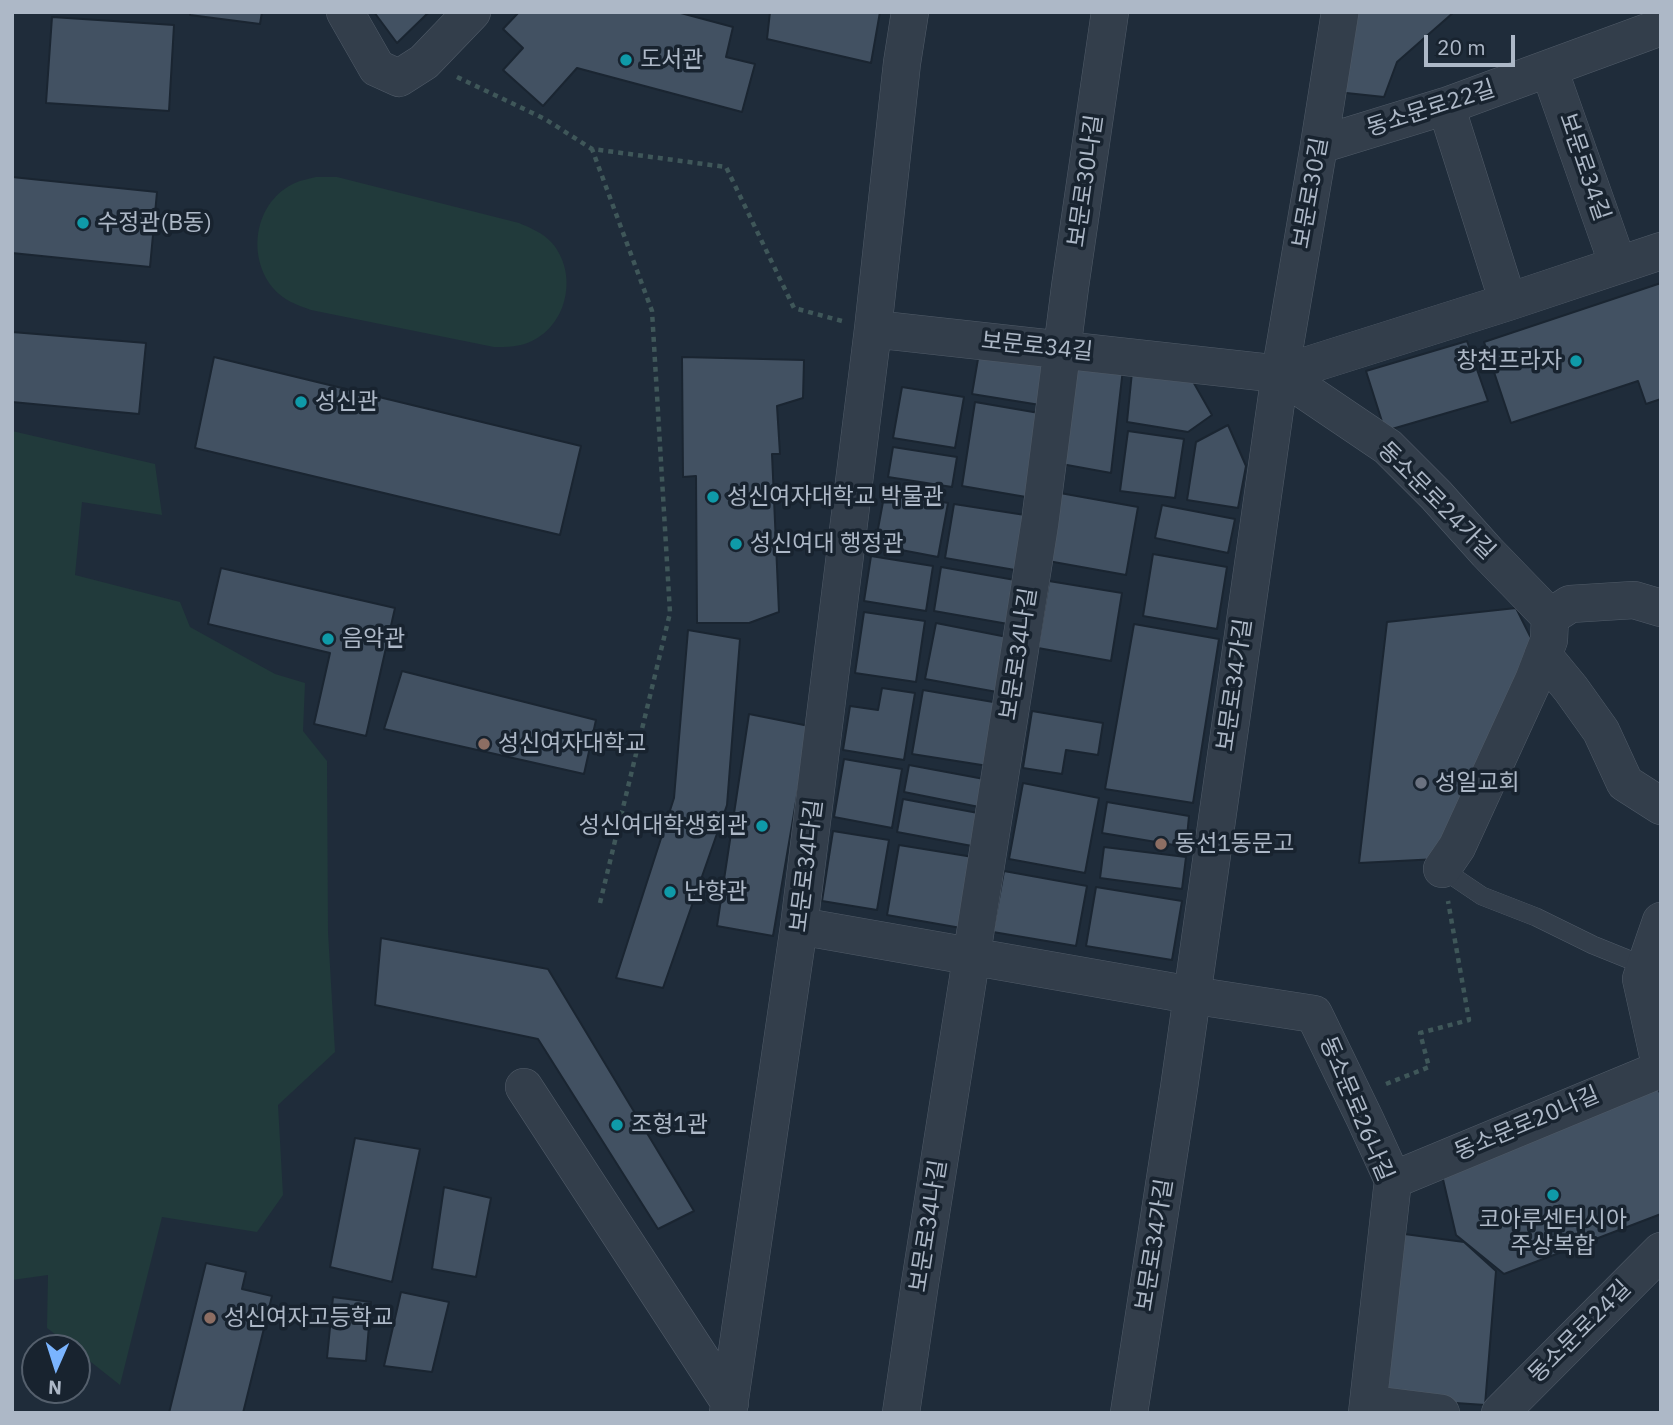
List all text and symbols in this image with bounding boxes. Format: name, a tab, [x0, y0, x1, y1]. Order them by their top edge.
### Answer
scale bar	[1428, 21, 1519, 65]
text: 20 m	[1437, 33, 1486, 61]
place label: 도서관	[640, 46, 703, 74]
marker: 도서관	[618, 52, 634, 68]
street label: 동소문로22길	[1363, 75, 1499, 143]
street label: 보문로34길	[1553, 109, 1615, 225]
street label: 보문로30나길	[1063, 113, 1109, 249]
street label: 보문로30길	[1288, 135, 1334, 251]
place label: 수정관(B동)	[97, 209, 212, 237]
marker: 수정관(B동)	[75, 215, 91, 231]
street label: 보문로34길	[980, 327, 1094, 367]
place label: 창천프라자	[1456, 347, 1562, 375]
marker: 창천프라자	[1568, 353, 1584, 369]
place label: 성신관	[315, 388, 378, 416]
marker: 성신관	[293, 394, 309, 410]
street label: 동소문로24가길	[1372, 437, 1500, 565]
place label: 성신여자대학교 박물관	[727, 483, 944, 511]
marker: 성신여자대학교 박물관	[705, 489, 721, 505]
place label: 성신여대 행정관	[750, 530, 904, 558]
marker: 성신여대 행정관	[728, 536, 744, 552]
street label: 보문로34나길	[995, 586, 1043, 722]
street label: 보문로34가길	[1212, 617, 1258, 753]
place label: 음악관	[342, 625, 405, 653]
marker: 음악관	[320, 631, 336, 647]
place label: 성신여자대학교	[498, 730, 646, 758]
marker: 성신여자대학교	[476, 736, 492, 752]
place label: 성일교회	[1435, 769, 1520, 797]
marker: 성일교회	[1413, 775, 1429, 791]
street label: 보문로34다길	[785, 798, 829, 934]
place label: 성신여대학생회관	[579, 812, 748, 840]
marker: 성신여대학생회관	[754, 818, 770, 834]
place label: 동선1동문고	[1175, 830, 1295, 858]
marker: 동선1동문고	[1153, 836, 1169, 852]
place label: 난향관	[684, 878, 747, 906]
marker: 난향관	[662, 884, 678, 900]
street label: 동소문로26나길	[1313, 1032, 1399, 1186]
street label: 동소문로20나길	[1450, 1081, 1604, 1167]
place label: 조형1관	[631, 1111, 708, 1139]
marker: 조형1관	[609, 1117, 625, 1133]
street label: 보문로34나길	[905, 1158, 953, 1294]
street label: 보문로34가길	[1131, 1177, 1179, 1313]
marker: 코아루센터시아 주상복합	[1545, 1187, 1561, 1203]
place label: 코아루센터시아 주상복합	[1479, 1206, 1627, 1260]
street label: 동소문로24길	[1523, 1275, 1637, 1389]
place label: 성신여자고등학교	[224, 1304, 393, 1332]
marker: 성신여자고등학교	[202, 1310, 218, 1326]
north arrow	[21, 1334, 91, 1404]
text: N	[48, 1376, 63, 1400]

